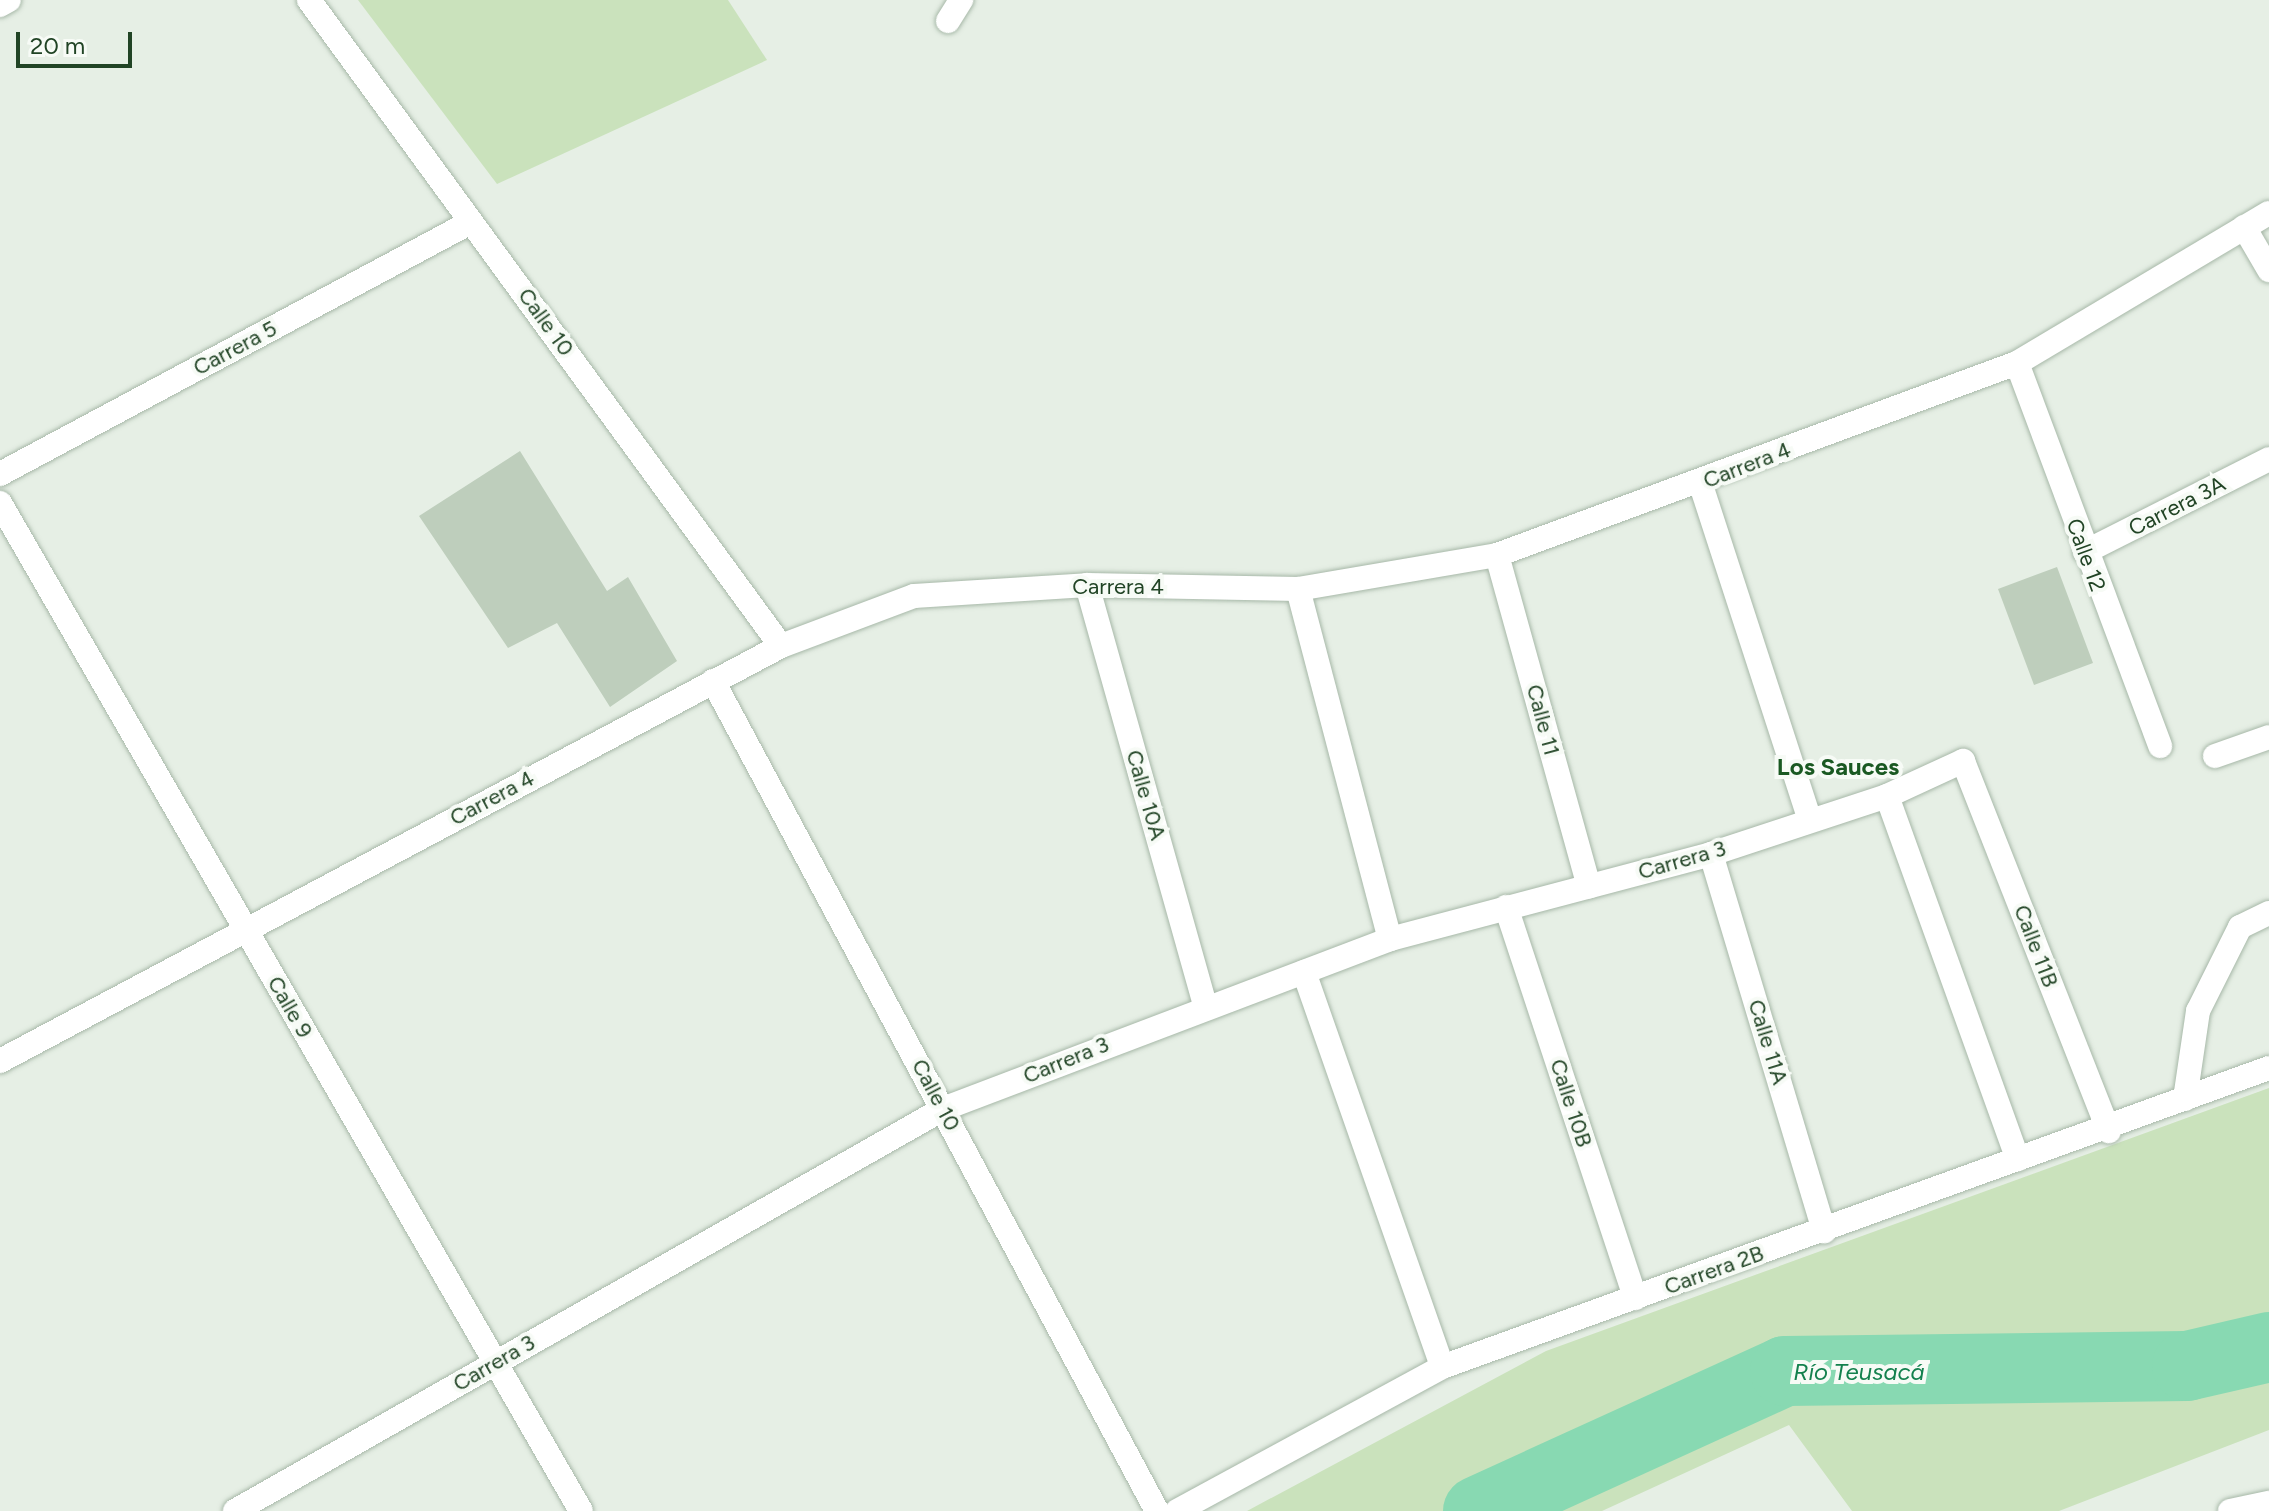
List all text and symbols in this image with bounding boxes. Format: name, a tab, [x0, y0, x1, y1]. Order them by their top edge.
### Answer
scale bar	[20, 16, 136, 66]
text: 20 m	[30, 31, 85, 60]
street label: Calle 10	[513, 283, 579, 361]
street label: Carrera 5	[189, 315, 281, 381]
street label: Carrera 4	[1699, 436, 1795, 494]
street label: Carrera 3A	[2124, 470, 2230, 542]
street label: Calle 12	[2061, 515, 2111, 595]
street label: Carrera 4	[1072, 574, 1164, 600]
street label: Calle 11	[1521, 682, 1565, 758]
street label: Calle 10A	[1121, 747, 1171, 843]
district label: Los Sauces	[1777, 753, 1899, 781]
street label: Carrera 4	[445, 765, 539, 831]
street label: Carrera 3	[1635, 835, 1729, 885]
street label: Calle 11B	[2008, 901, 2064, 991]
street label: Calle 9	[262, 972, 318, 1042]
street label: Calle 11A	[1743, 996, 1793, 1088]
street label: Carrera 3	[1019, 1031, 1113, 1089]
street label: Calle 10	[906, 1055, 966, 1135]
street label: Calle 10B	[1544, 1056, 1598, 1150]
street label: Carrera 2B	[1661, 1240, 1767, 1300]
street label: Carrera 3	[448, 1329, 540, 1397]
water label: Río Teusacá	[1793, 1358, 1925, 1386]

